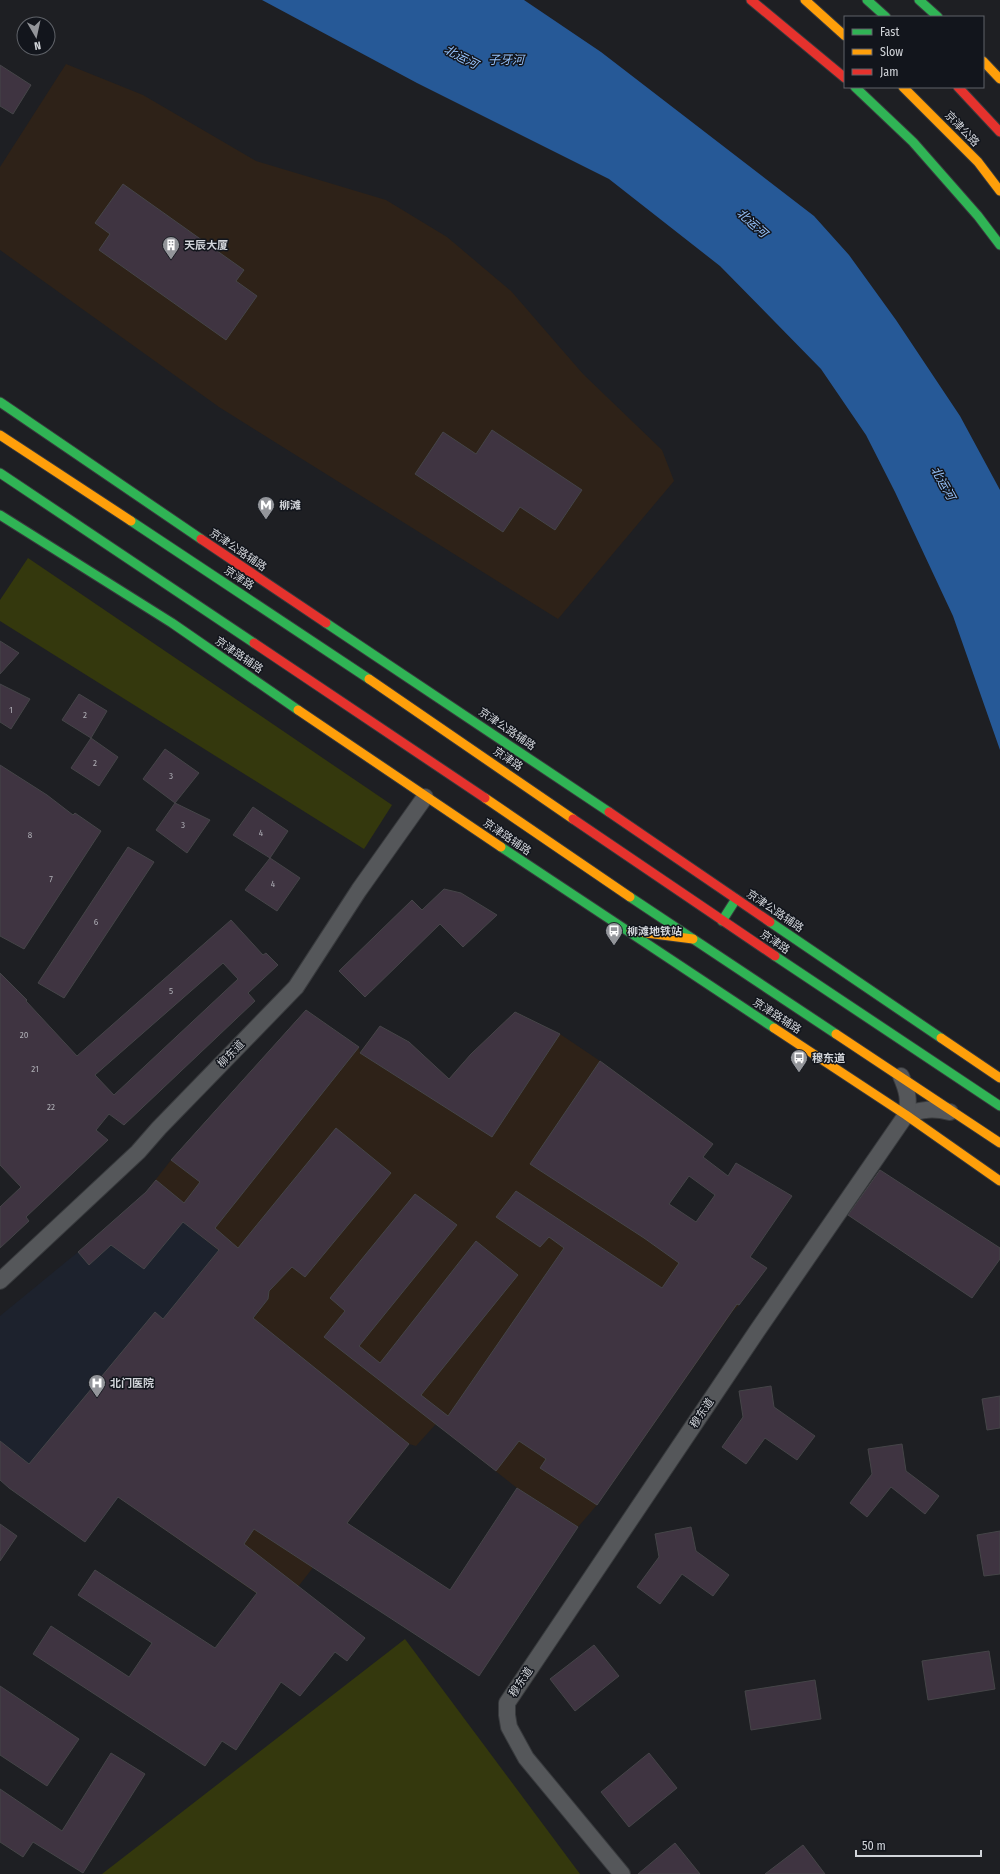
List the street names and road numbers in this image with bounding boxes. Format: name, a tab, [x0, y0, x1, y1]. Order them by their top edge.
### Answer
street label: 京津公路	[942, 109, 982, 149]
street label: 京津公路辅路	[207, 526, 269, 574]
street label: 京津路	[222, 564, 256, 592]
street label: 京津路辅路	[213, 634, 265, 676]
street label: 京津公路辅路	[476, 705, 538, 753]
street label: 京津路	[491, 744, 525, 774]
street label: 京津路辅路	[481, 816, 533, 858]
street label: 京津公路辅路	[744, 887, 806, 935]
street label: 京津路	[758, 927, 792, 957]
street label: 京津路辅路	[750, 996, 804, 1036]
street label: 柳东道	[215, 1038, 247, 1070]
street label: 穆东道	[687, 1396, 717, 1430]
street label: 穆东道	[506, 1665, 536, 1699]

